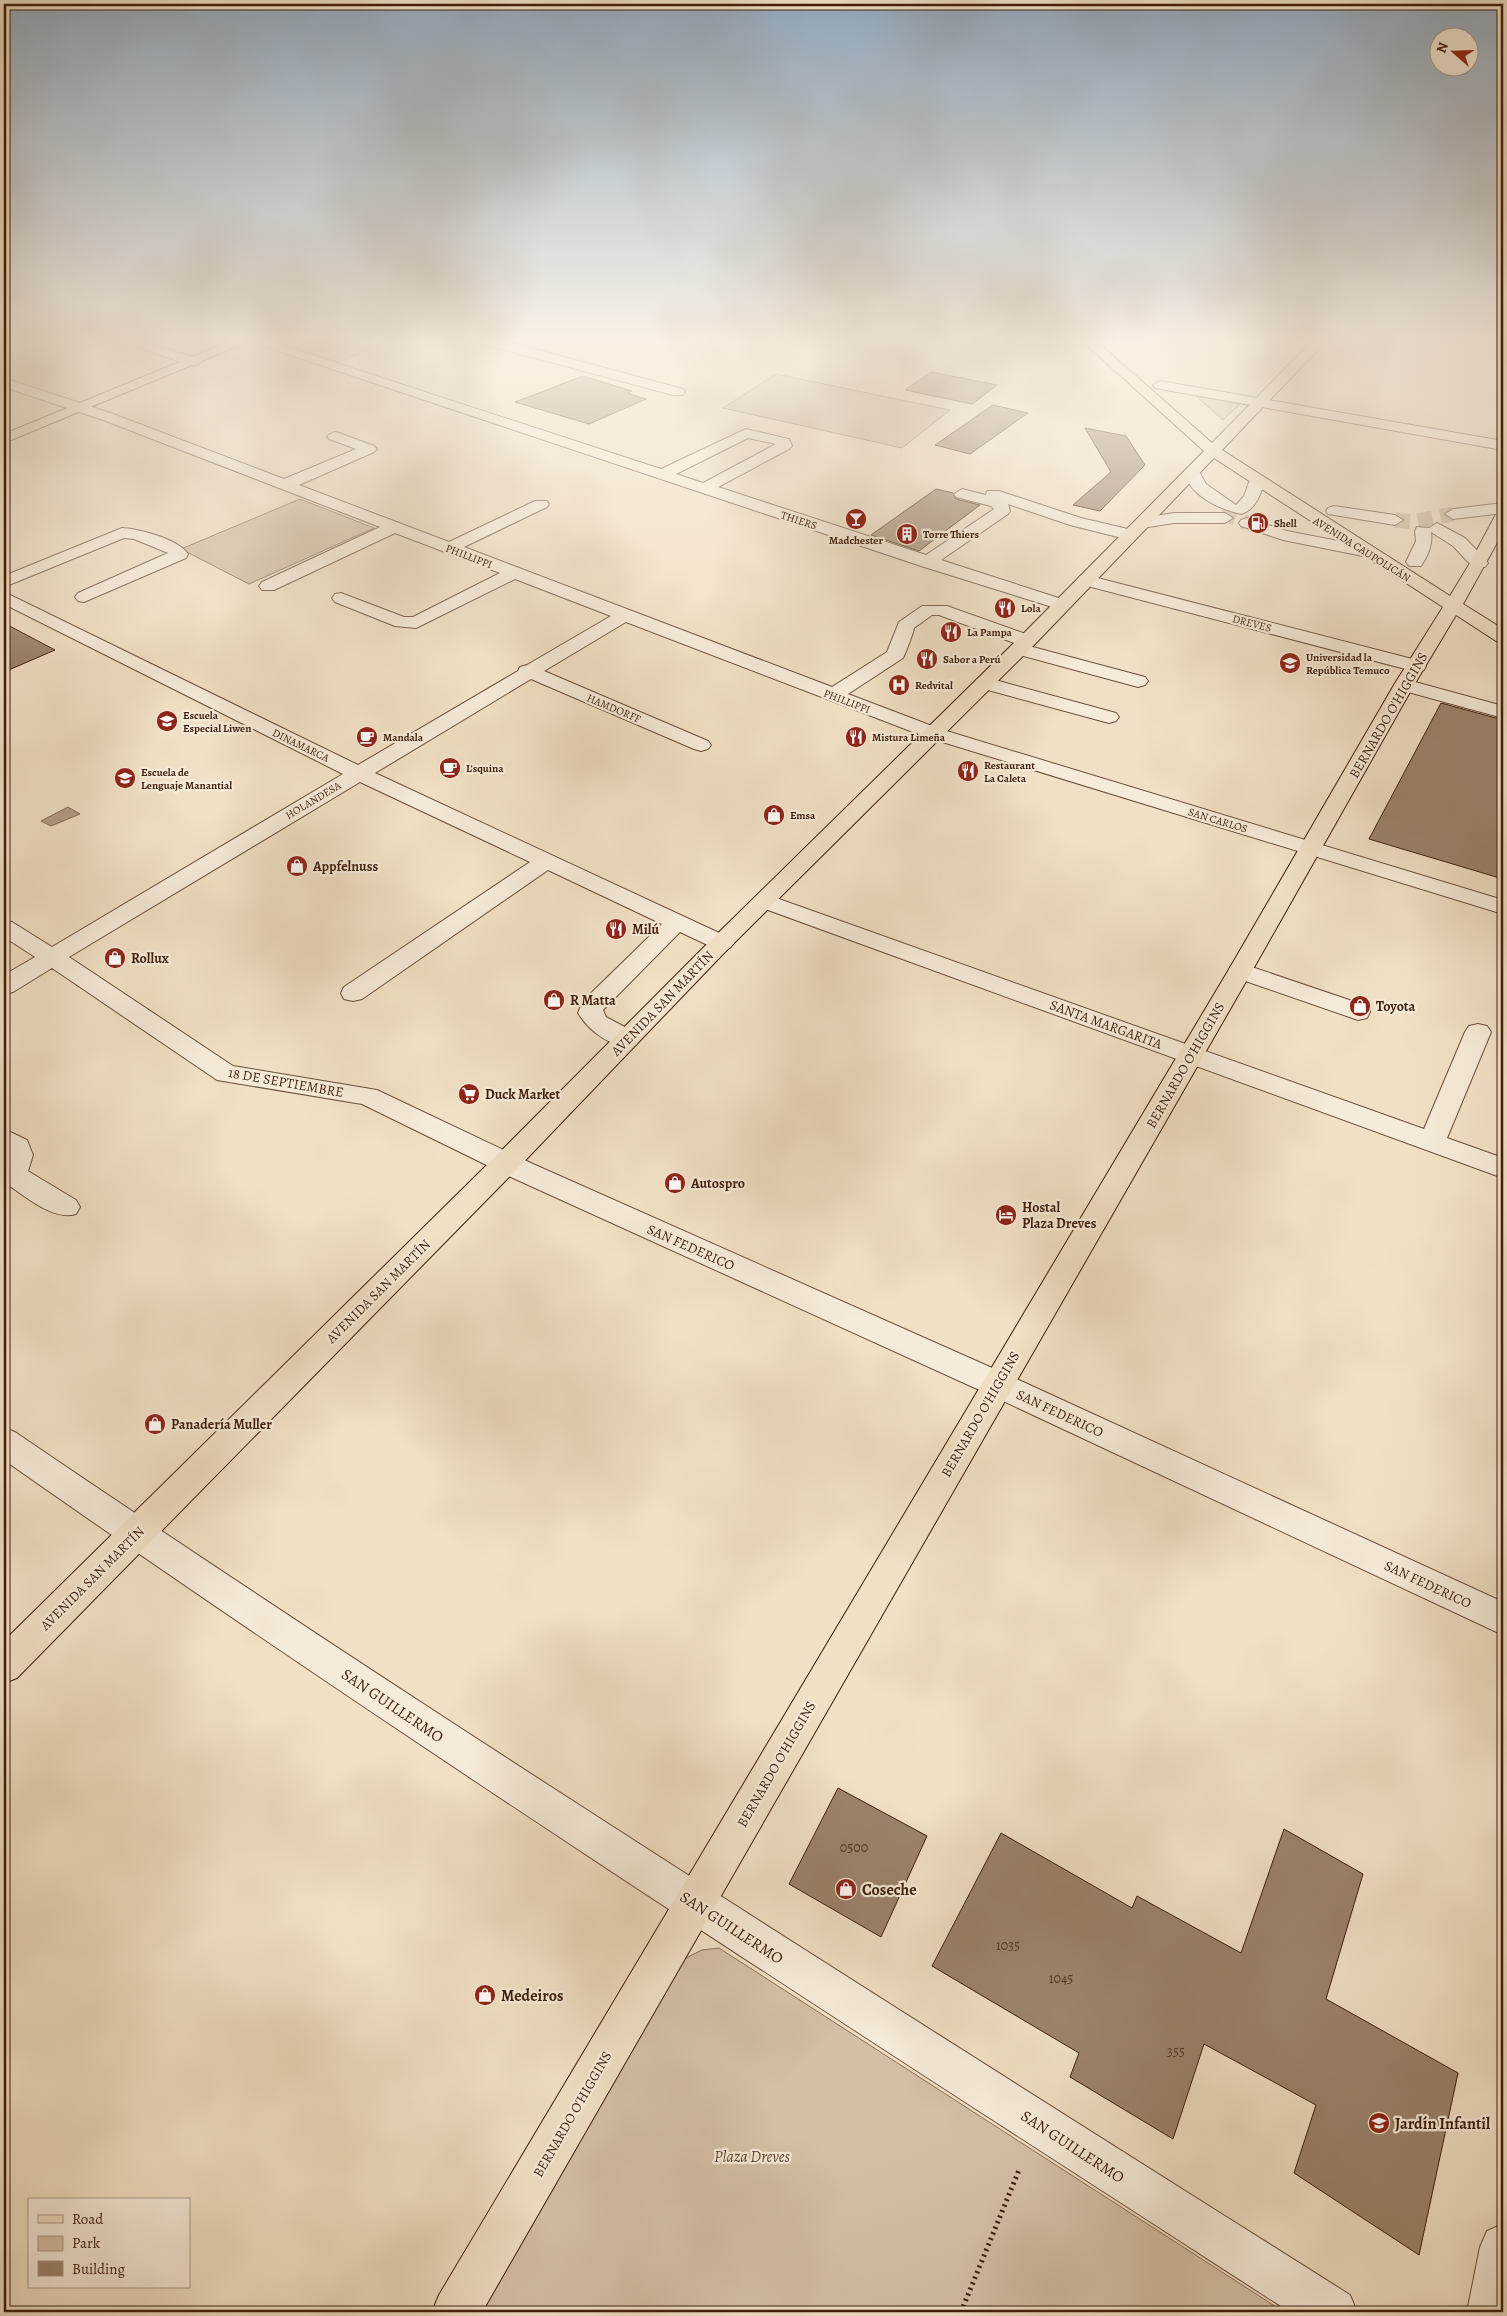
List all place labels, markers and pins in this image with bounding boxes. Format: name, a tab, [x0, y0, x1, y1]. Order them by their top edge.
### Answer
bar icon: Madchester	[844, 507, 868, 531]
fuel station icon: Shell	[1246, 511, 1270, 535]
place label: Shell	[1274, 516, 1297, 531]
building icon: Torre Thiers	[895, 522, 919, 546]
place label: Torre Thiers	[923, 527, 979, 542]
place label: Madchester	[829, 533, 883, 548]
restaurant icon: Lola	[993, 596, 1017, 620]
place label: Lola	[1021, 601, 1041, 616]
restaurant icon: La Pampa	[939, 620, 963, 644]
place label: La Pampa	[967, 625, 1013, 640]
restaurant icon: Sabor a Perú	[915, 647, 939, 671]
place label: Universidad la República Temuco	[1306, 650, 1390, 678]
school or university icon: Universidad la República Temuco	[1278, 651, 1302, 675]
place label: Sabor a Perú	[943, 652, 1002, 667]
hospital icon: Redvital	[887, 673, 911, 697]
place label: Redvital	[915, 678, 953, 693]
place label: Escuela Especial Liwen	[183, 708, 251, 736]
school or university icon: Escuela Especial Liwen	[155, 709, 179, 733]
cafe icon: Mandala	[355, 725, 379, 749]
restaurant icon: Mistura Limeña	[844, 725, 868, 749]
place label: Mandala	[383, 730, 424, 745]
place label: Mistura Limeña	[872, 730, 946, 745]
cafe icon: L'squina	[438, 756, 462, 780]
place label: Restaurant La Caleta	[984, 758, 1035, 786]
restaurant icon: Restaurant La Caleta	[956, 759, 980, 783]
place label: L'squina	[466, 761, 504, 776]
place label: Escuela de Lenguaje Manantial	[141, 765, 232, 793]
school or university icon: Escuela de Lenguaje Manantial	[113, 766, 137, 790]
shop icon: Emsa	[762, 803, 786, 827]
place label: Emsa	[790, 808, 816, 823]
shop icon: Appfelnuss	[285, 854, 309, 878]
place label: Appfelnuss	[312, 857, 378, 876]
restaurant icon: Milú	[604, 917, 628, 941]
place label: Milú	[632, 920, 659, 939]
shop icon: Rollux	[103, 946, 127, 970]
place label: Rollux	[131, 949, 169, 968]
shop icon: R Matta	[542, 988, 566, 1012]
place label: R Matta	[570, 991, 616, 1010]
shop icon: Toyota	[1348, 994, 1372, 1018]
place label: Toyota	[1376, 997, 1416, 1016]
supermarket icon: Duck Market	[457, 1082, 481, 1106]
place label: Duck Market	[485, 1085, 560, 1104]
shop icon: Autospro	[663, 1171, 687, 1195]
place label: Autospro	[690, 1174, 745, 1193]
place label: Hostal Plaza Dreves	[1022, 1198, 1097, 1233]
hotel icon: Hostal Plaza Dreves	[994, 1203, 1018, 1227]
shop icon: Panadería Muller	[143, 1412, 167, 1436]
place label: Panadería Muller	[171, 1415, 272, 1434]
shop icon: Coseche	[834, 1877, 858, 1901]
place label: Coseche	[862, 1879, 917, 1901]
shop icon: Medeiros	[473, 1983, 497, 2007]
place label: Medeiros	[501, 1985, 563, 2007]
school or university icon: Jardín Infantil	[1367, 2111, 1391, 2135]
place label: Jardín Infantil	[1395, 2113, 1491, 2135]

